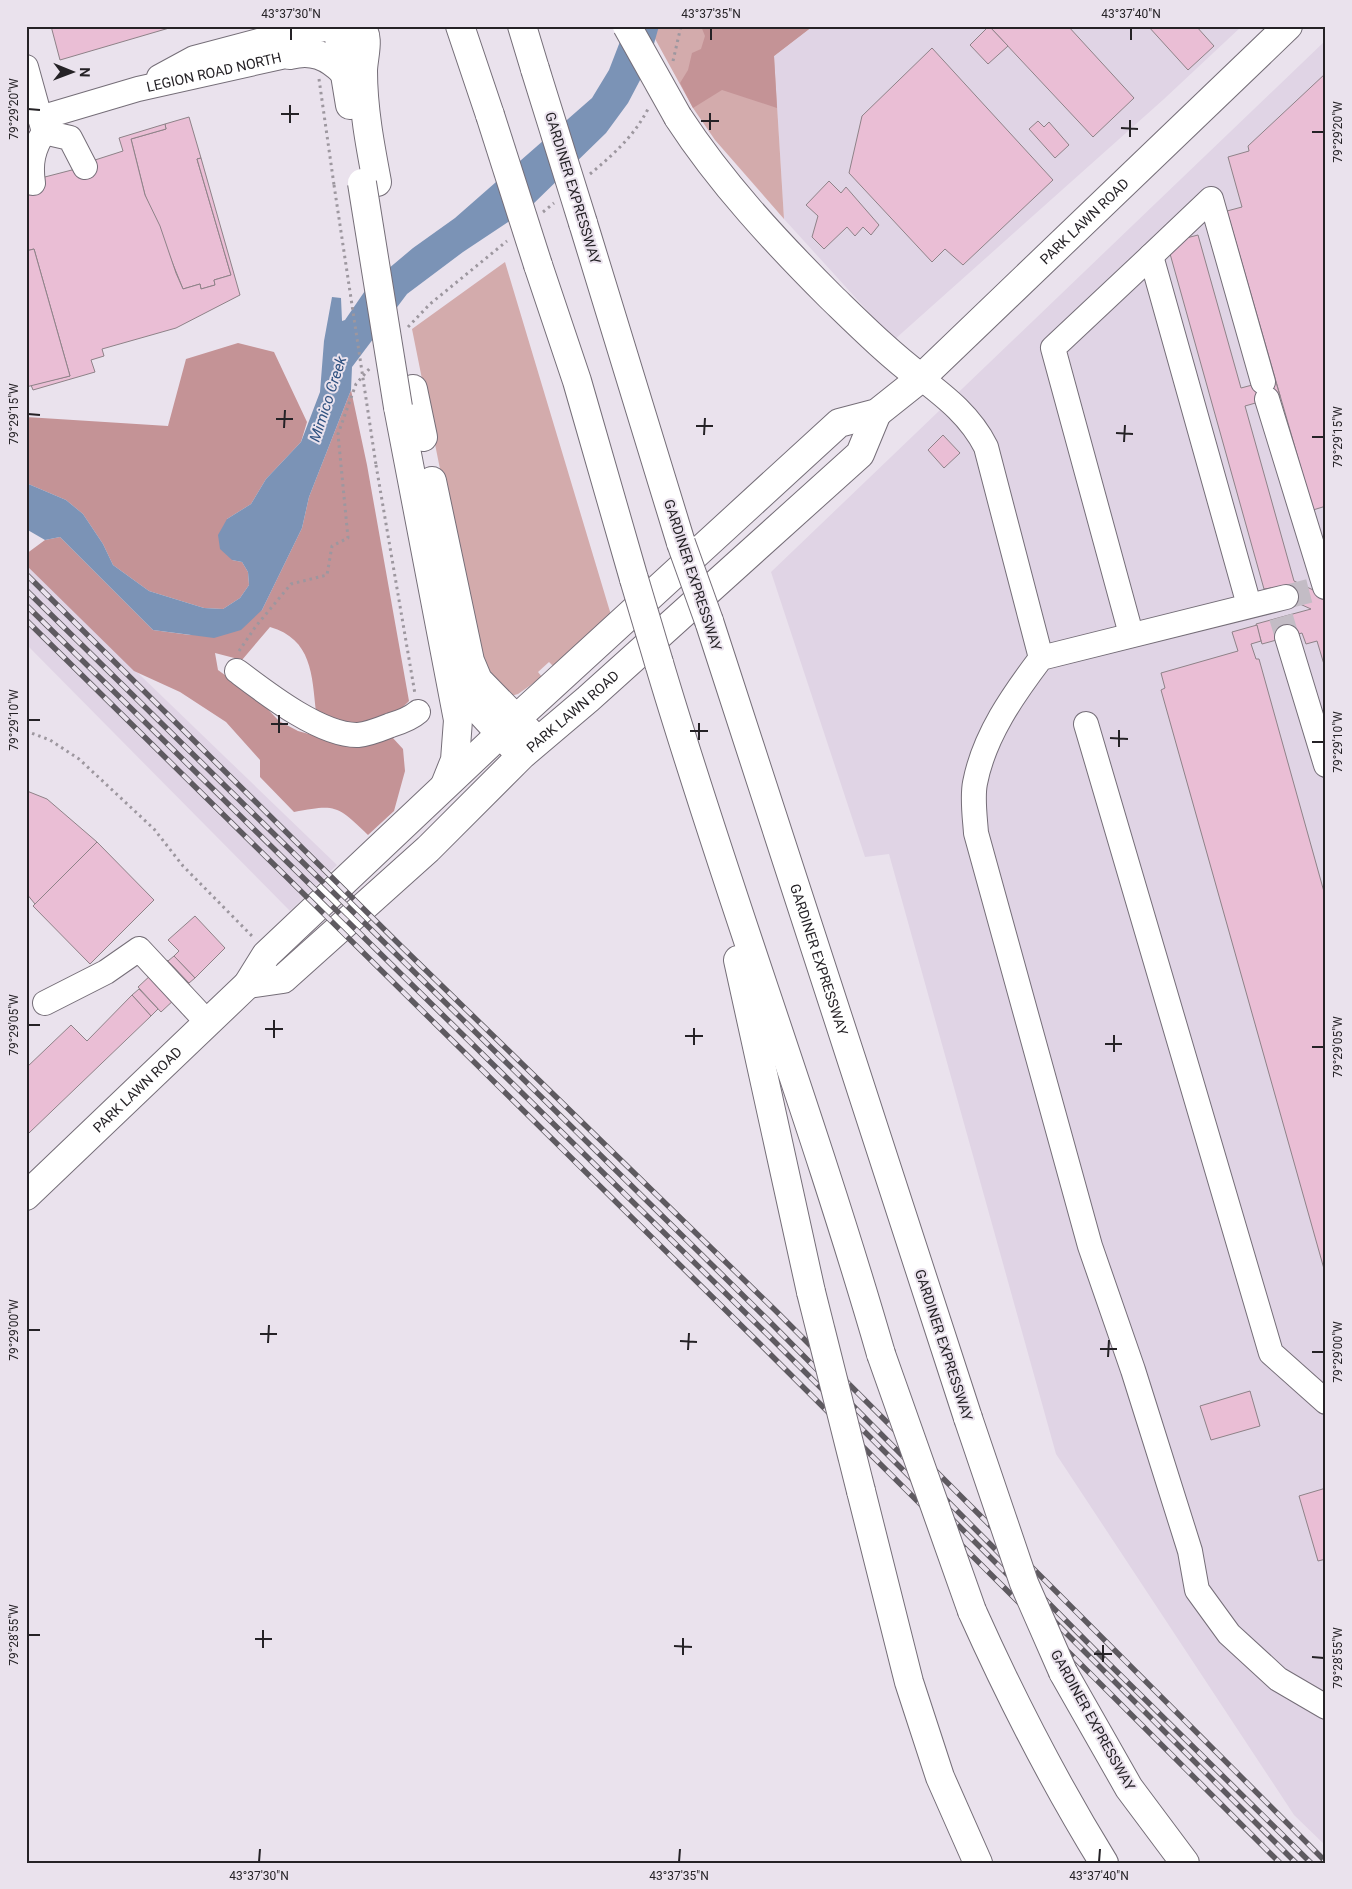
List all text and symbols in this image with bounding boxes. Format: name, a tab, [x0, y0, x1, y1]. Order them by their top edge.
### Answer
text: 43°37'30"N	[261, 7, 321, 21]
text: 43°37'35"N	[681, 7, 741, 21]
text: 43°37'40"N	[1101, 7, 1161, 21]
north arrow	[48, 48, 98, 98]
street label: LEGION ROAD NORTH	[145, 49, 283, 95]
text: N	[77, 67, 93, 77]
text: 79°29'20"W	[7, 78, 21, 140]
text: 79°29'20"W	[1331, 101, 1345, 163]
street label: GARDINER EXPRESSWAY	[542, 110, 604, 267]
street label: PARK LAWN ROAD	[1037, 175, 1132, 267]
water label: Mimico Creek	[306, 353, 351, 444]
text: 79°29'15"W	[7, 383, 21, 445]
text: 79°29'15"W	[1331, 406, 1345, 468]
street label: GARDINER EXPRESSWAY	[661, 497, 725, 653]
street label: PARK LAWN ROAD	[523, 667, 622, 756]
text: 79°29'10"W	[7, 689, 21, 751]
text: 79°29'10"W	[1331, 711, 1345, 773]
street label: GARDINER EXPRESSWAY	[787, 882, 851, 1038]
text: 79°29'05"W	[7, 994, 21, 1056]
text: 79°29'05"W	[1331, 1016, 1345, 1078]
street label: PARK LAWN ROAD	[90, 1044, 185, 1136]
street label: GARDINER EXPRESSWAY	[912, 1267, 976, 1423]
text: 79°29'00"W	[7, 1299, 21, 1361]
text: 79°29'00"W	[1331, 1321, 1345, 1383]
text: 79°28'55"W	[7, 1604, 21, 1666]
text: 79°28'55"W	[1331, 1627, 1345, 1689]
street label: GARDINER EXPRESSWAY	[1048, 1647, 1139, 1794]
text: 43°37'30"N	[229, 1869, 289, 1883]
text: 43°37'35"N	[649, 1869, 709, 1883]
text: 43°37'40"N	[1069, 1869, 1129, 1883]

